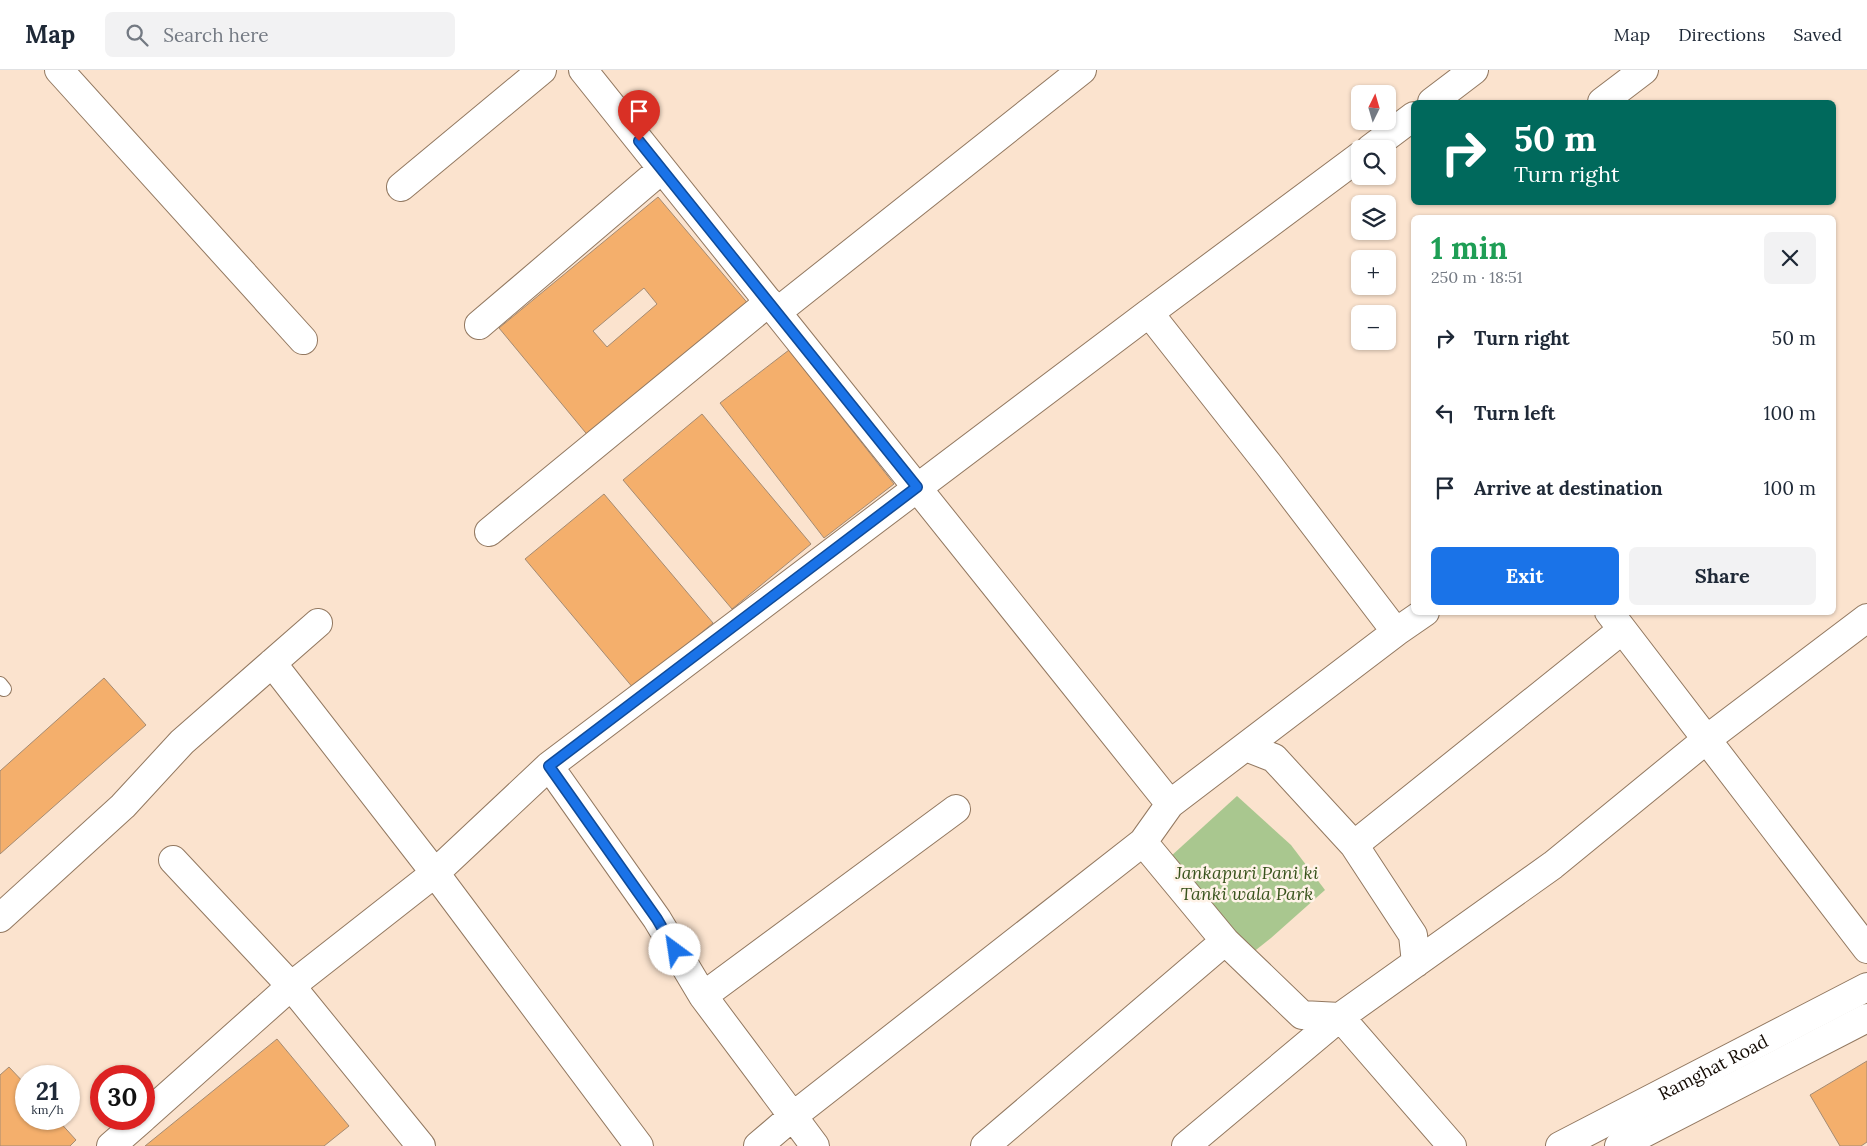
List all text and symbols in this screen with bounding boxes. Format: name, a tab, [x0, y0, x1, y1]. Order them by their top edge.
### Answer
search box	[105, 12, 455, 57]
text: Map	[25, 19, 75, 50]
icon: search	[123, 21, 151, 49]
text: Search here	[163, 23, 269, 47]
text: Map	[1614, 23, 1650, 46]
text: Directions	[1678, 23, 1765, 46]
text: Saved	[1793, 23, 1842, 46]
north arrow	[1351, 85, 1396, 130]
map controls	[1351, 85, 1396, 350]
pin	[618, 90, 660, 141]
icon: arrive	[625, 97, 653, 125]
text: 50 m	[1514, 116, 1597, 161]
icon: right	[1431, 120, 1496, 185]
button: search	[1351, 140, 1396, 185]
text: Turn right	[1514, 160, 1619, 188]
button: layers	[1351, 195, 1396, 240]
text: 1 min	[1431, 229, 1508, 267]
button: close	[1764, 232, 1816, 284]
button: +	[1351, 250, 1396, 295]
text: 250 m · 18:51	[1431, 267, 1523, 287]
button: −	[1351, 305, 1396, 350]
icon: right	[1431, 324, 1459, 352]
text: Turn right	[1474, 326, 1570, 350]
text: 50 m	[1772, 326, 1816, 350]
icon: left	[1431, 399, 1459, 427]
text: Turn left	[1474, 401, 1555, 425]
text: 100 m	[1764, 401, 1816, 425]
icon: arrive	[1431, 474, 1459, 502]
text: Arrive at destination	[1474, 476, 1663, 500]
text: 100 m	[1764, 476, 1816, 500]
button: Exit	[1431, 547, 1619, 605]
button: Share	[1629, 547, 1816, 605]
park label: Jankapuri Pani ki Tanki wala Park	[1174, 861, 1319, 905]
position arrow	[648, 923, 700, 975]
street label: Ramghat Road	[1654, 1029, 1772, 1105]
speed limit sign: 30	[90, 1065, 155, 1130]
text: 21	[36, 1075, 59, 1107]
text: km/h	[31, 1102, 64, 1117]

